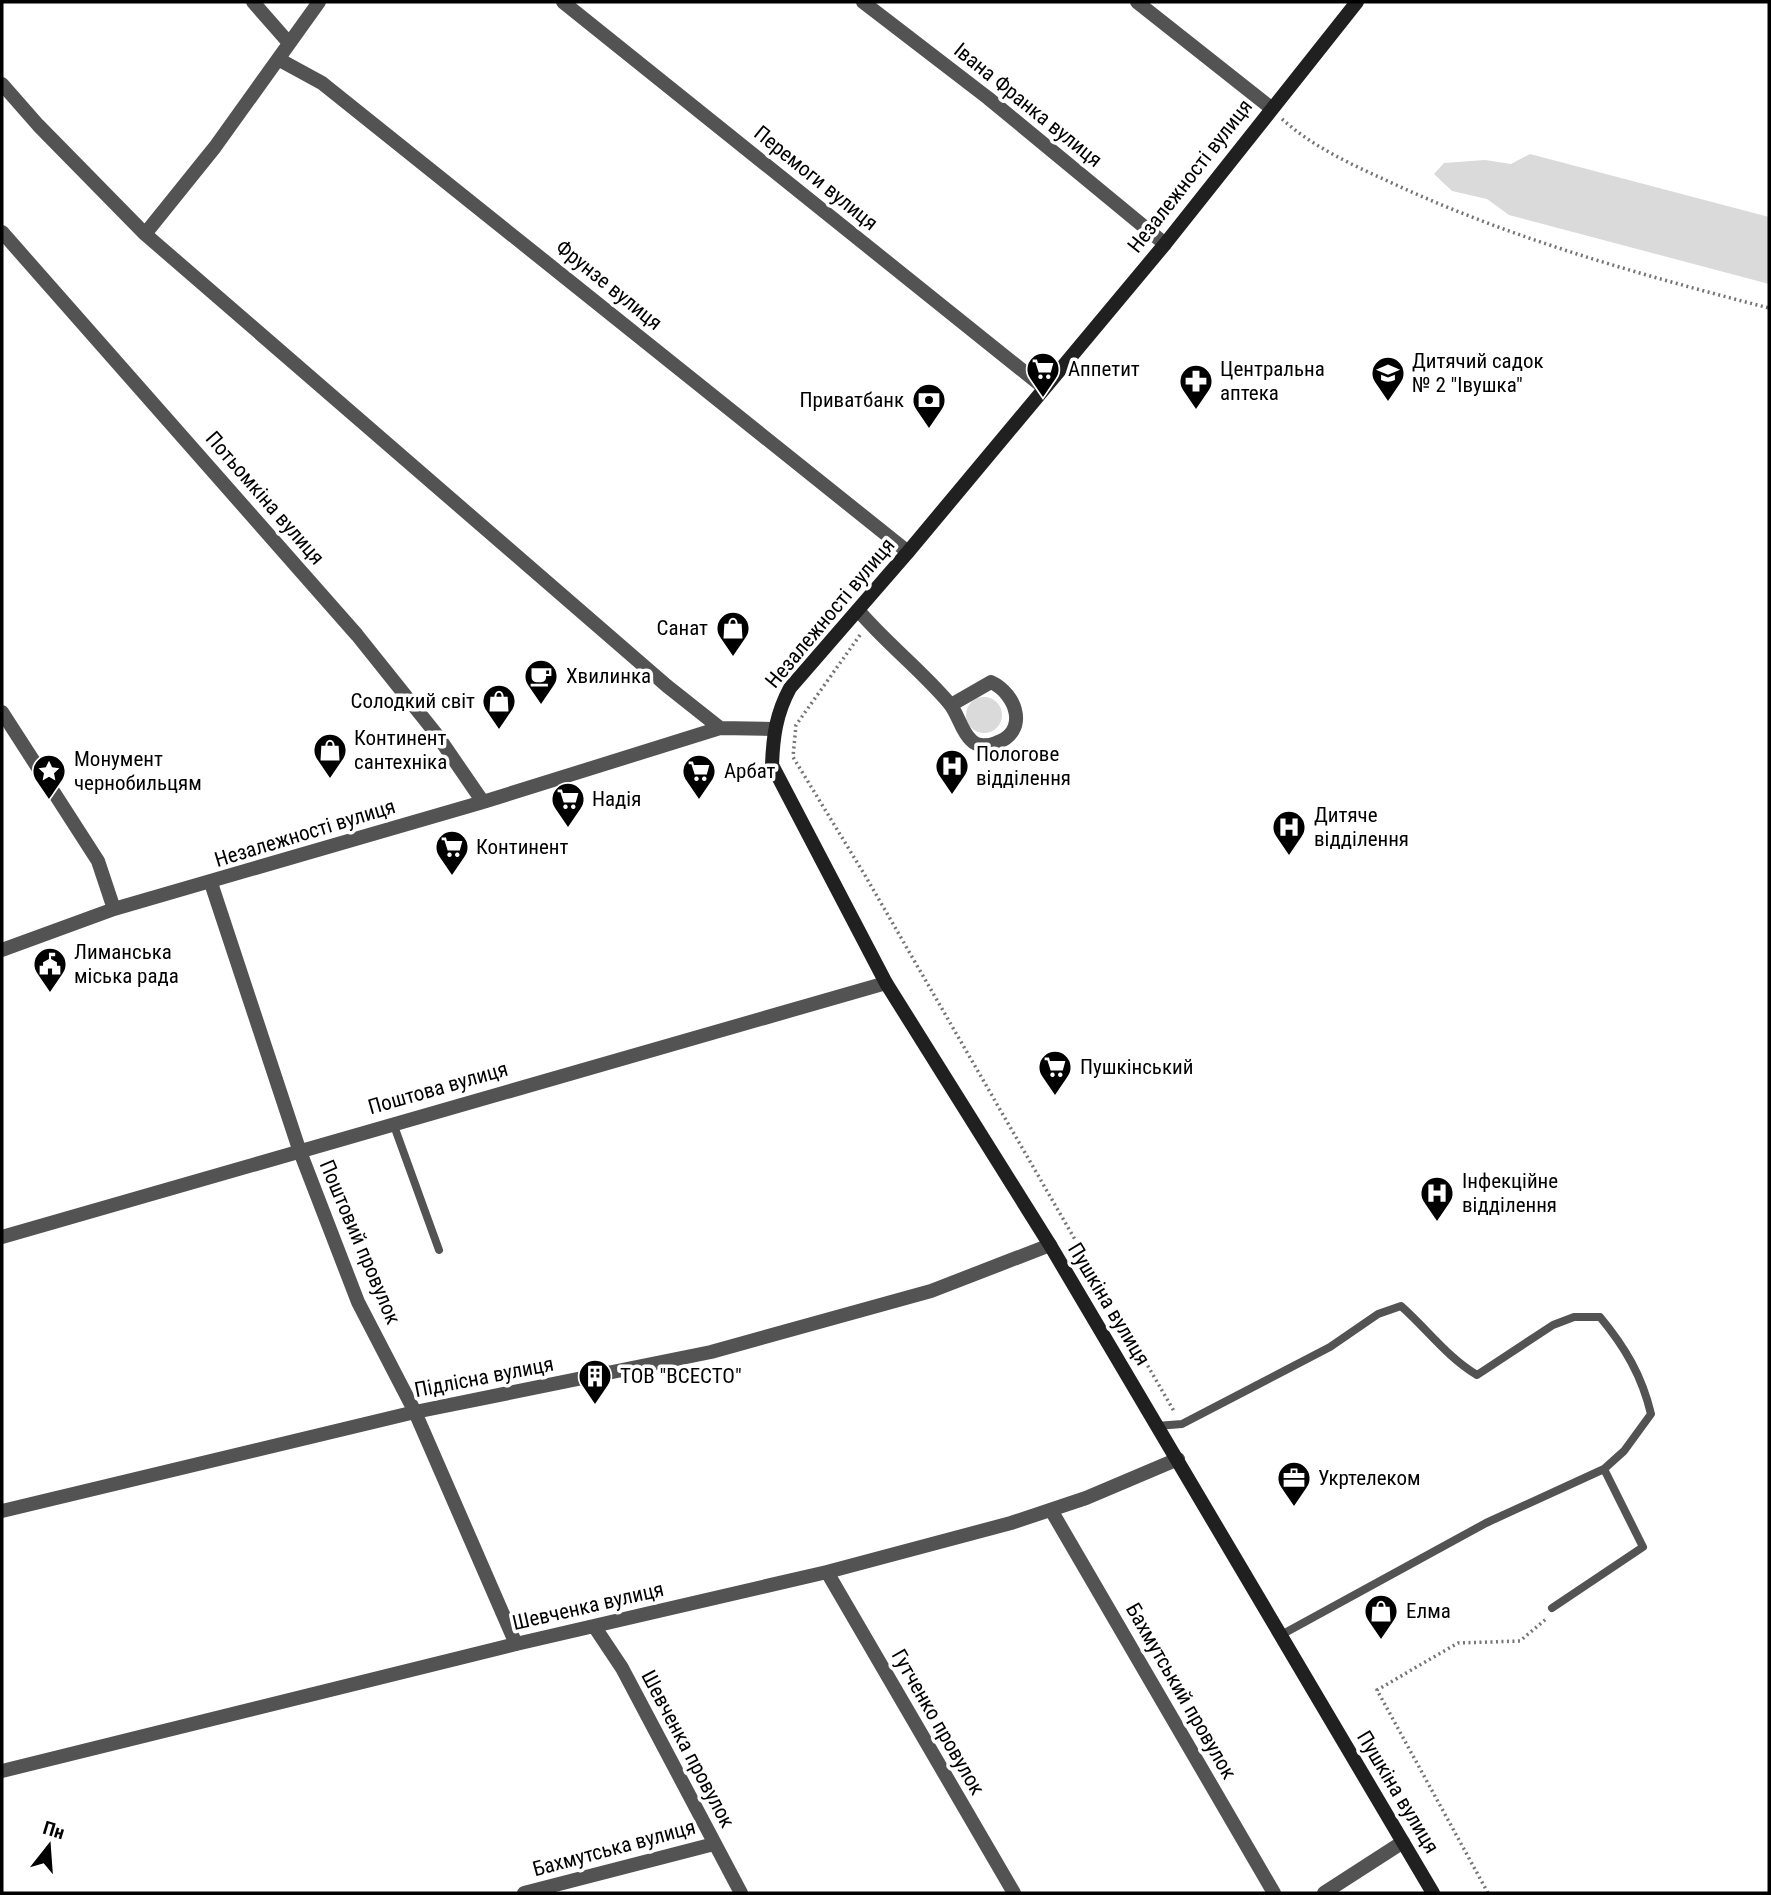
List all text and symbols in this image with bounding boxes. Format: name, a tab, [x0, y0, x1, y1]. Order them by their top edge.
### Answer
street label: Івана Франка вулиця	[949, 38, 1107, 172]
street label: Незалежності вулиця	[1123, 95, 1257, 257]
street label: Перемоги вулиця	[749, 121, 883, 235]
street label: Фрунзе вулиця	[551, 235, 667, 335]
place label: Дитячий садок № 2 "Івушка"	[1412, 349, 1544, 397]
supermarket icon: Аппетит	[1024, 350, 1062, 399]
school or university icon: Дитячий садок № 2 "Івушка"	[1369, 354, 1407, 403]
place label: Аппетит	[1068, 357, 1140, 381]
place label: Центральна аптека	[1220, 357, 1325, 405]
pharmacy icon: Центральна аптека	[1177, 362, 1215, 411]
bank icon: Приватбанк	[910, 381, 948, 430]
place label: Приватбанк	[800, 388, 904, 412]
street label: Потьомкіна вулиця	[201, 427, 329, 569]
street label: Незалежності вулиця	[760, 533, 900, 693]
shop icon: Санат	[714, 609, 752, 658]
place label: Санат	[657, 616, 708, 640]
cafe icon: Хвилинка	[522, 657, 560, 706]
place label: Хвилинка	[566, 664, 651, 688]
shop icon: Солодкий світ	[480, 682, 518, 731]
place label: Солодкий світ	[351, 689, 475, 713]
place label: Континент сантехніка	[354, 726, 447, 774]
shop icon: Континент сантехніка	[311, 731, 349, 780]
place label: Пологове відділення	[976, 742, 1071, 790]
place label: Монумент чернобильцям	[74, 747, 202, 795]
hospital icon: Пологове відділення	[933, 747, 971, 796]
place icon: Монумент чернобильцям	[30, 752, 68, 801]
supermarket icon: Арбат	[680, 752, 718, 801]
place label: Арбат	[724, 759, 776, 783]
supermarket icon: Надiя	[549, 780, 587, 829]
place label: Надiя	[592, 787, 641, 811]
street label: Незалежності вулиця	[212, 794, 398, 872]
place label: Дитяче відділення	[1314, 803, 1409, 851]
hospital icon: Дитяче відділення	[1270, 808, 1308, 857]
supermarket icon: Континент	[433, 828, 471, 877]
place label: Континент	[476, 835, 569, 859]
place label: Лиманська міська рада	[74, 940, 179, 988]
public building icon: Лиманська міська рада	[31, 945, 69, 994]
supermarket icon: Пушкінський	[1036, 1048, 1074, 1097]
place label: Пушкінський	[1080, 1055, 1193, 1079]
street label: Поштова вулиця	[365, 1057, 511, 1119]
street label: Поштовий провулок	[315, 1156, 405, 1328]
place label: Інфекційне відділення	[1462, 1169, 1558, 1217]
hospital icon: Інфекційне відділення	[1418, 1174, 1456, 1223]
street label: Пушкіна вулиця	[1063, 1238, 1155, 1370]
street label: Підлісна вулиця	[412, 1352, 556, 1402]
building icon: ТОВ "ВСЕСТО"	[576, 1357, 614, 1406]
place label: ТОВ "ВСЕСТО"	[620, 1364, 742, 1388]
office icon: Укртелеком	[1275, 1459, 1313, 1508]
place label: Укртелеком	[1318, 1466, 1421, 1490]
street label: Шевченка вулиця	[510, 1577, 666, 1635]
shop icon: Елма	[1362, 1592, 1400, 1641]
street label: Бахмутський провулок	[1121, 1599, 1241, 1783]
place label: Елма	[1406, 1599, 1451, 1623]
street label: Гутченко провулок	[887, 1645, 989, 1799]
street label: Шевченка провулок	[636, 1666, 740, 1832]
street label: Пушкіна вулиця	[1352, 1726, 1444, 1858]
north arrow	[14, 1811, 84, 1881]
street label: Бахмутська вулиця	[530, 1815, 698, 1881]
text: Пн	[40, 1816, 67, 1844]

